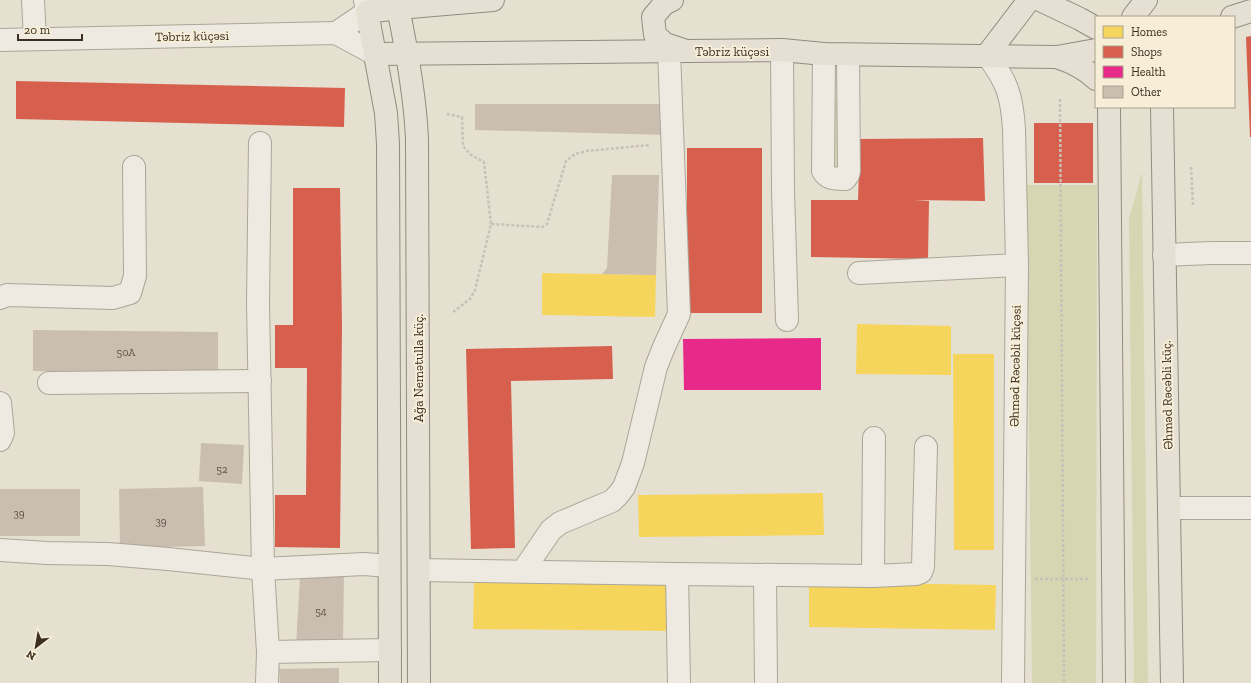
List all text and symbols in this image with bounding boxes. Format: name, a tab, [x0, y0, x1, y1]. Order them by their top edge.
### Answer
scale bar	[18, 16, 82, 42]
legend	[1095, 16, 1235, 108]
text: 20 m	[24, 23, 51, 37]
text: Homes	[1131, 25, 1167, 39]
street label: Təbriz küçəsi	[155, 28, 230, 44]
street label: Təbriz küçəsi	[695, 44, 769, 59]
text: Shops	[1131, 45, 1162, 59]
text: Health	[1131, 65, 1166, 79]
text: Other	[1131, 85, 1162, 99]
street label: Əhməd Rəcəbli küçəsi	[1006, 304, 1024, 427]
street label: Ağa Nemətulla küç.	[411, 314, 426, 422]
street label: Əhməd Rəcəbli küç.	[1159, 340, 1175, 450]
house number: 50A	[117, 346, 136, 359]
house number: 52	[216, 463, 228, 476]
house number: 39	[13, 507, 25, 520]
house number: 39	[155, 515, 167, 528]
house number: 54	[315, 605, 327, 618]
north arrow	[16, 627, 56, 667]
text: N	[24, 647, 38, 663]

